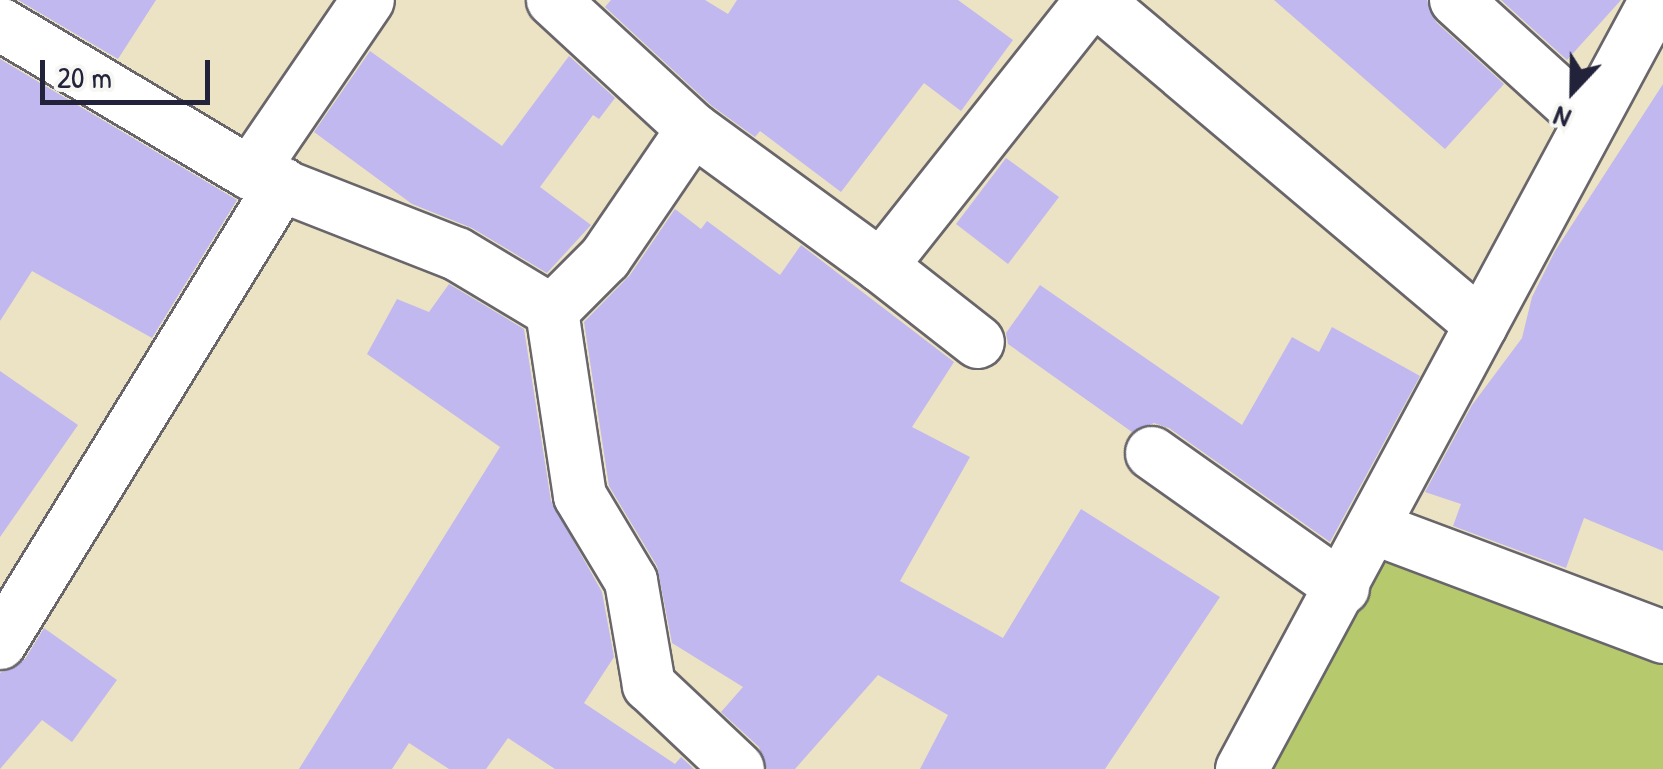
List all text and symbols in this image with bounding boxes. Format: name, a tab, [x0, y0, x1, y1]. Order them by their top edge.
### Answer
scale bar	[45, 40, 215, 102]
north arrow	[1523, 40, 1623, 140]
text: 20 m	[57, 57, 112, 97]
text: N	[1548, 97, 1576, 138]

